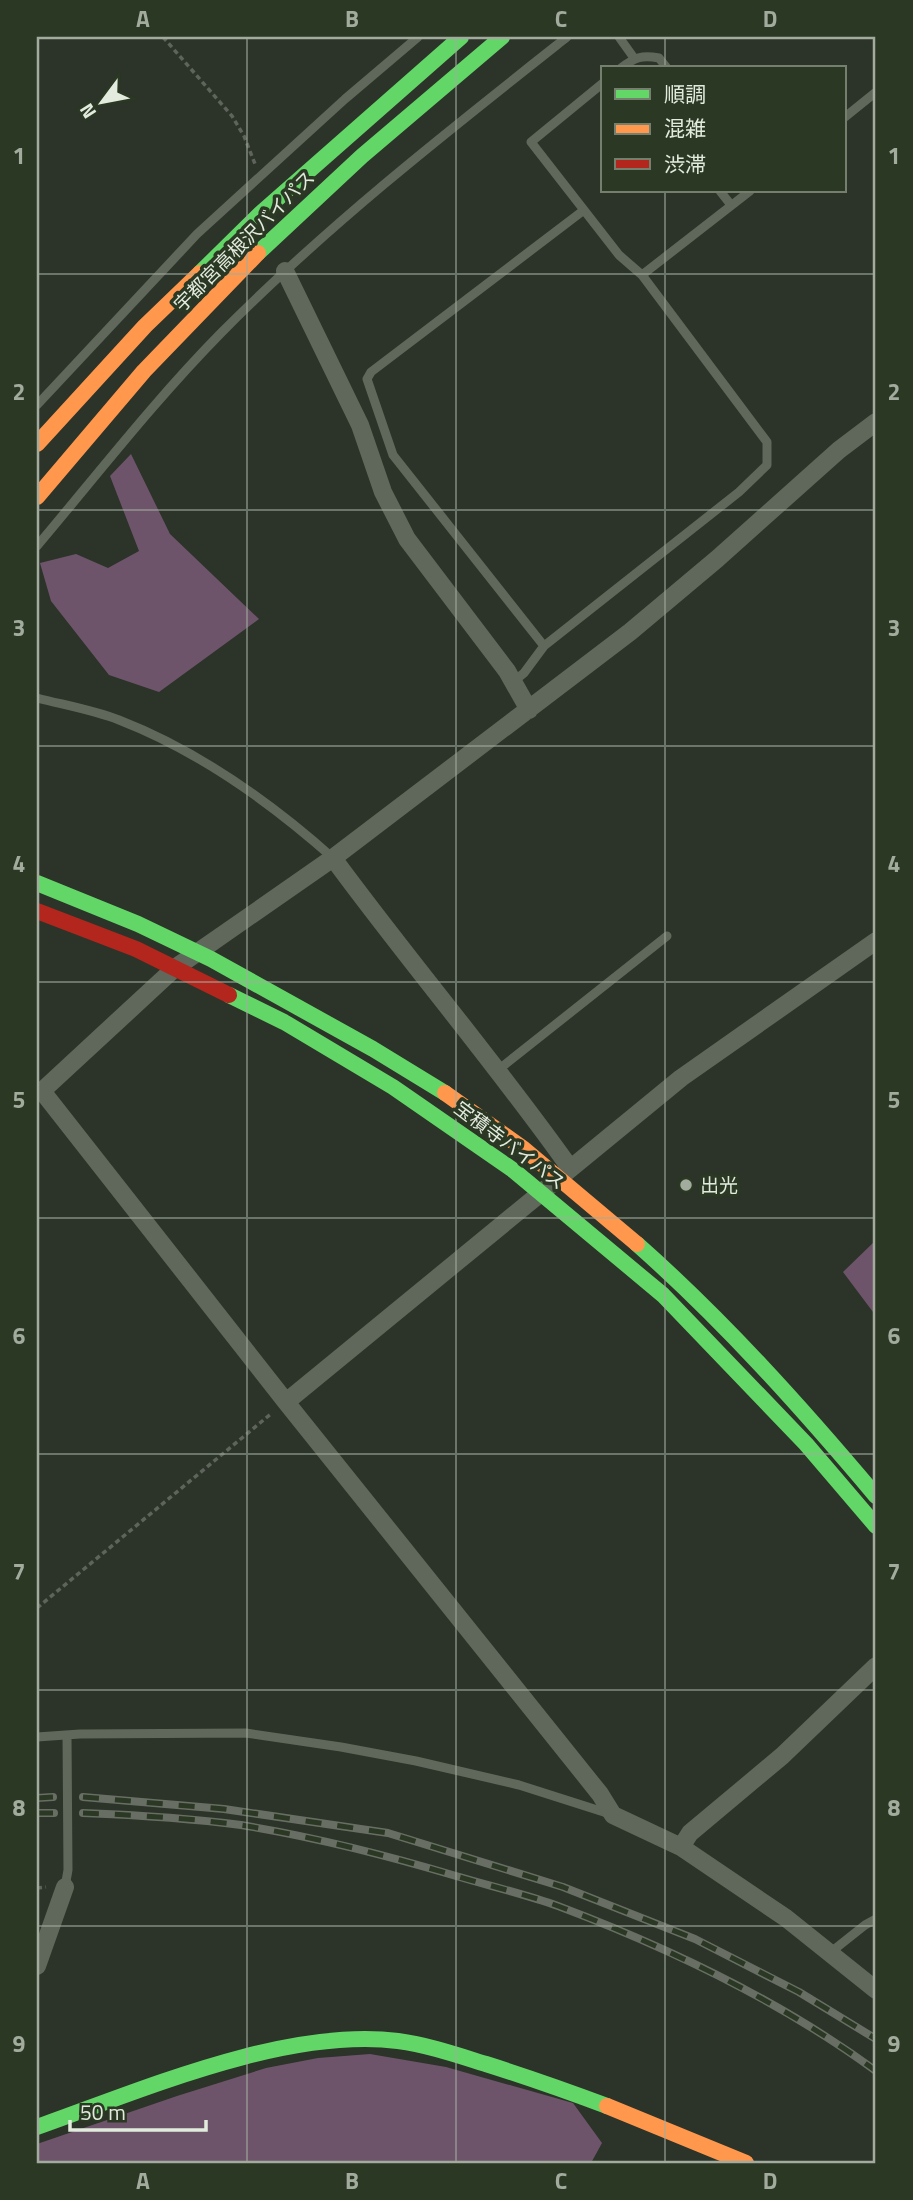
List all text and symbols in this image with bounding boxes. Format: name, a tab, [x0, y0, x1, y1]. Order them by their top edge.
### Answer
text: A	[136, 1, 150, 36]
text: B	[345, 1, 359, 36]
text: C	[555, 1, 567, 36]
text: D	[763, 1, 777, 36]
north arrow	[66, 66, 136, 136]
legend	[601, 66, 846, 192]
text: 順調	[664, 78, 706, 110]
text: N	[71, 98, 103, 125]
text: 混雑	[664, 112, 706, 144]
text: 1	[13, 138, 25, 173]
text: 1	[888, 138, 900, 173]
text: 渋滞	[664, 148, 706, 180]
street label: 宇都宮高根沢バイパス	[166, 163, 321, 318]
text: 2	[13, 374, 25, 409]
text: 2	[888, 374, 900, 409]
text: 3	[13, 610, 25, 645]
text: 3	[888, 610, 900, 645]
text: 4	[13, 846, 25, 881]
text: 4	[888, 846, 900, 881]
text: 5	[13, 1082, 25, 1117]
text: 5	[888, 1082, 900, 1117]
street label: 宝積寺バイパス	[449, 1093, 572, 1196]
place label: 出光	[700, 1170, 738, 1199]
marker: 出光	[678, 1177, 694, 1193]
text: 6	[13, 1318, 26, 1353]
text: 6	[888, 1318, 901, 1353]
text: 7	[13, 1554, 25, 1589]
text: 7	[888, 1554, 900, 1589]
text: 8	[13, 1790, 26, 1825]
text: 8	[888, 1790, 901, 1825]
text: 9	[13, 2026, 26, 2061]
text: 9	[888, 2026, 901, 2061]
scale bar	[70, 2088, 206, 2132]
text: 50 m	[80, 2096, 126, 2128]
text: A	[136, 2163, 150, 2198]
text: B	[345, 2163, 359, 2198]
text: C	[555, 2163, 567, 2198]
text: D	[763, 2163, 777, 2198]

